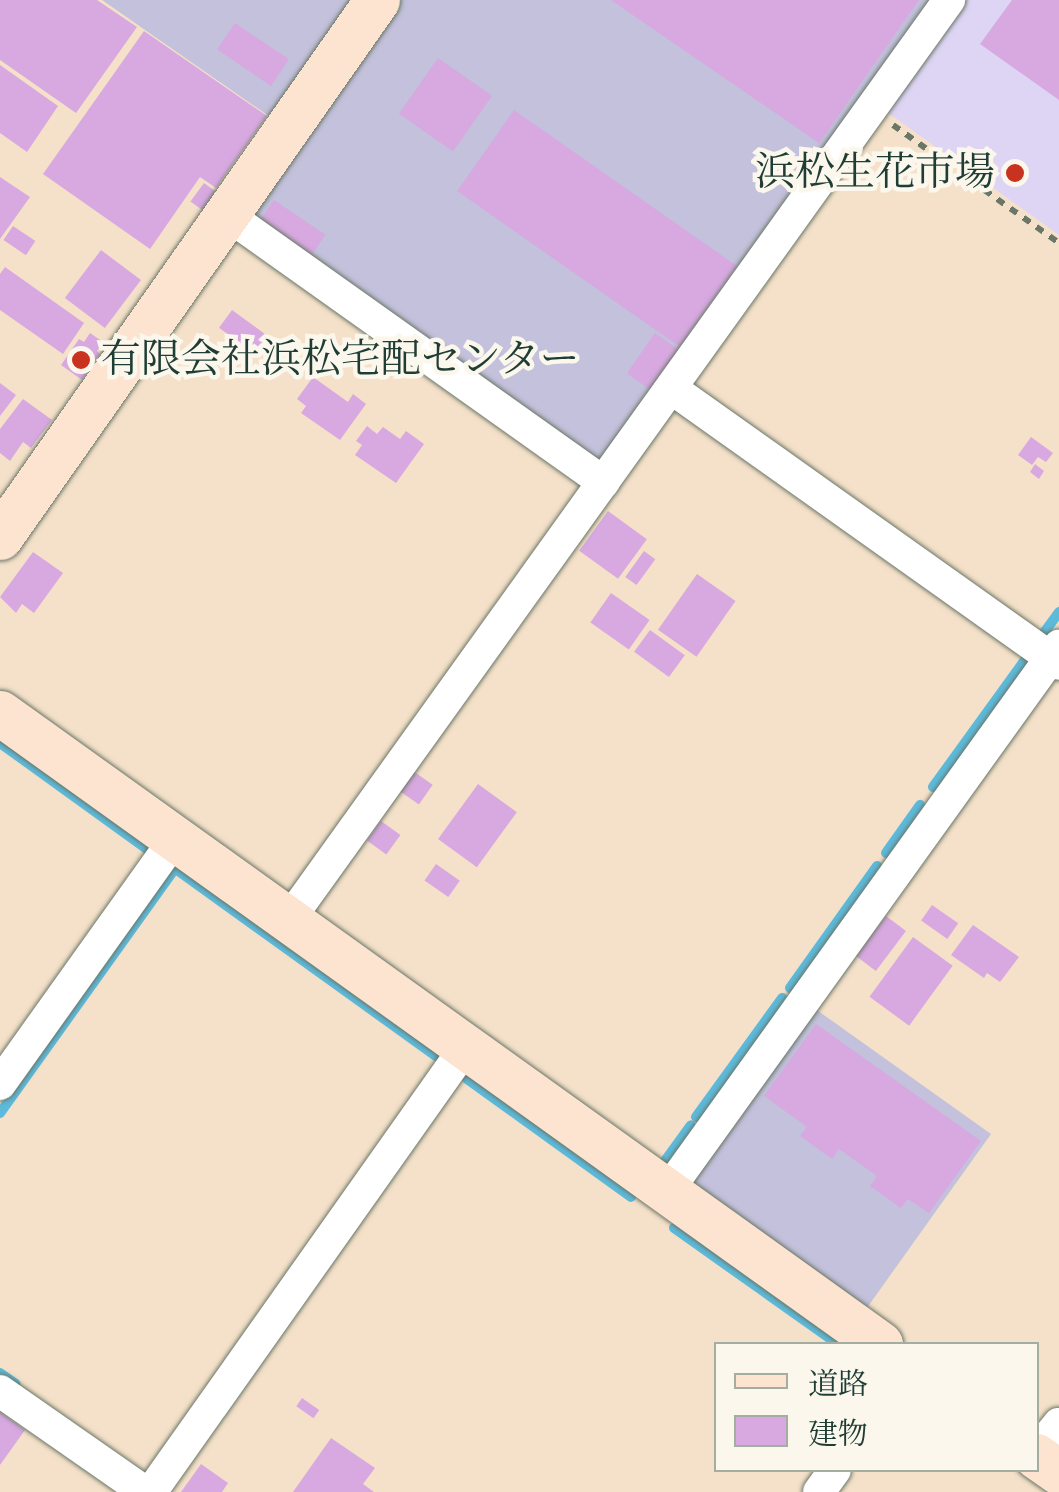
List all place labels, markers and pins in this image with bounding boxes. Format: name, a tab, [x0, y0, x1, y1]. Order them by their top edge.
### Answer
place label: 浜松生花市場	[755, 149, 995, 197]
marker: 浜松生花市場	[1004, 162, 1026, 184]
place label: 有限会社浜松宅配センター	[101, 336, 581, 384]
marker: 有限会社浜松宅配センター	[70, 349, 92, 371]

